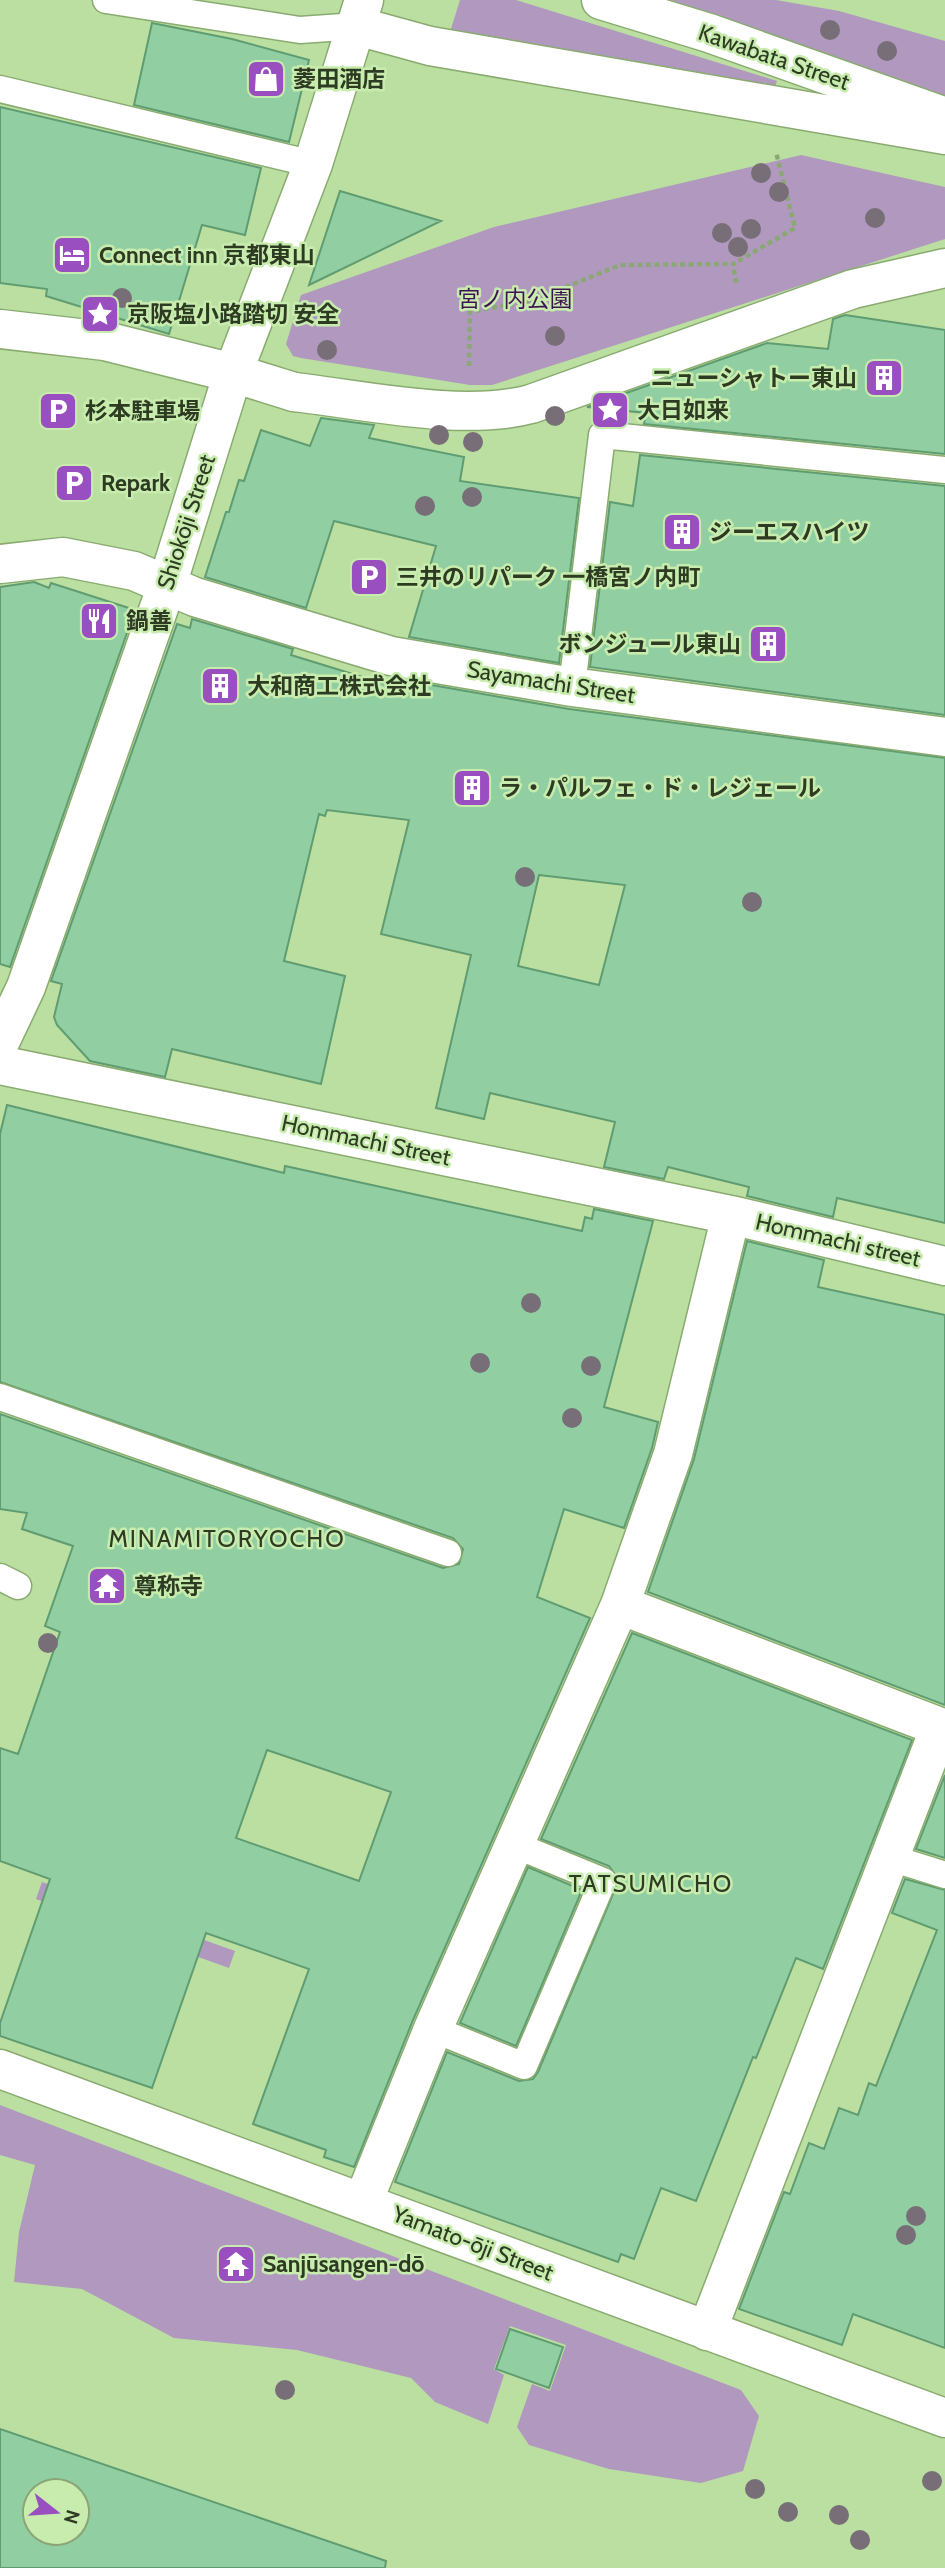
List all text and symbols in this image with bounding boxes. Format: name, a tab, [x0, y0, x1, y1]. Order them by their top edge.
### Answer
street label: Kawabata Street	[695, 18, 853, 96]
shop icon: 菱田酒店	[245, 58, 287, 100]
place label: 菱田酒店	[293, 65, 385, 93]
hotel icon: Connect inn 京都東山	[51, 234, 93, 276]
place label: Connect inn 京都東山	[99, 241, 315, 269]
park label: 宮ノ内公園	[458, 285, 573, 313]
place icon: 京阪塩小路踏切 安全	[79, 293, 121, 335]
place label: 京阪塩小路踏切 安全	[127, 300, 339, 328]
building icon: ニューシャトー東山	[863, 357, 905, 399]
place label: ニューシャトー東山	[650, 364, 857, 392]
place icon: 大日如来	[589, 389, 631, 431]
parking icon: 杉本駐車場	[37, 390, 79, 432]
place label: 大日如来	[637, 396, 729, 424]
place label: 杉本駐車場	[85, 397, 200, 425]
street label: Shiokōji Street	[151, 451, 221, 593]
parking icon: Repark	[53, 462, 95, 504]
place label: Repark	[101, 469, 171, 497]
building icon: ジーエスハイツ	[661, 511, 703, 553]
place label: ジーエスハイツ	[709, 518, 870, 546]
parking icon: 三井のリパーク 一橋宮ノ内町	[348, 556, 390, 598]
place label: 三井のリパーク 一橋宮ノ内町	[396, 563, 700, 591]
restaurant icon: 鍋善	[78, 600, 120, 642]
place label: 鍋善	[126, 607, 172, 635]
building icon: ボンジュール東山	[747, 623, 789, 665]
place label: ボンジュール東山	[559, 630, 741, 658]
street label: Sayamachi Street	[465, 655, 637, 709]
building icon: 大和商工株式会社	[199, 665, 241, 707]
place label: 大和商工株式会社	[247, 672, 431, 700]
building icon: ラ・パルフェ・ド・レジェール	[451, 767, 493, 809]
place label: ラ・パルフェ・ド・レジェール	[499, 774, 821, 802]
street label: Hommachi Street	[279, 1108, 453, 1172]
street label: Hommachi street	[753, 1207, 923, 1273]
district label: MINAMITORYOCHO	[108, 1524, 346, 1553]
temple icon: 尊称寺	[86, 1565, 128, 1607]
place label: 尊称寺	[134, 1572, 203, 1600]
district label: TATSUMICHO	[569, 1869, 733, 1898]
street label: Yamato-ōji Street	[388, 2199, 558, 2287]
temple icon: Sanjūsangen-dō	[215, 2243, 257, 2285]
place label: Sanjūsangen-dō	[263, 2250, 424, 2278]
north arrow	[21, 2477, 91, 2547]
text: N	[59, 2507, 85, 2527]

